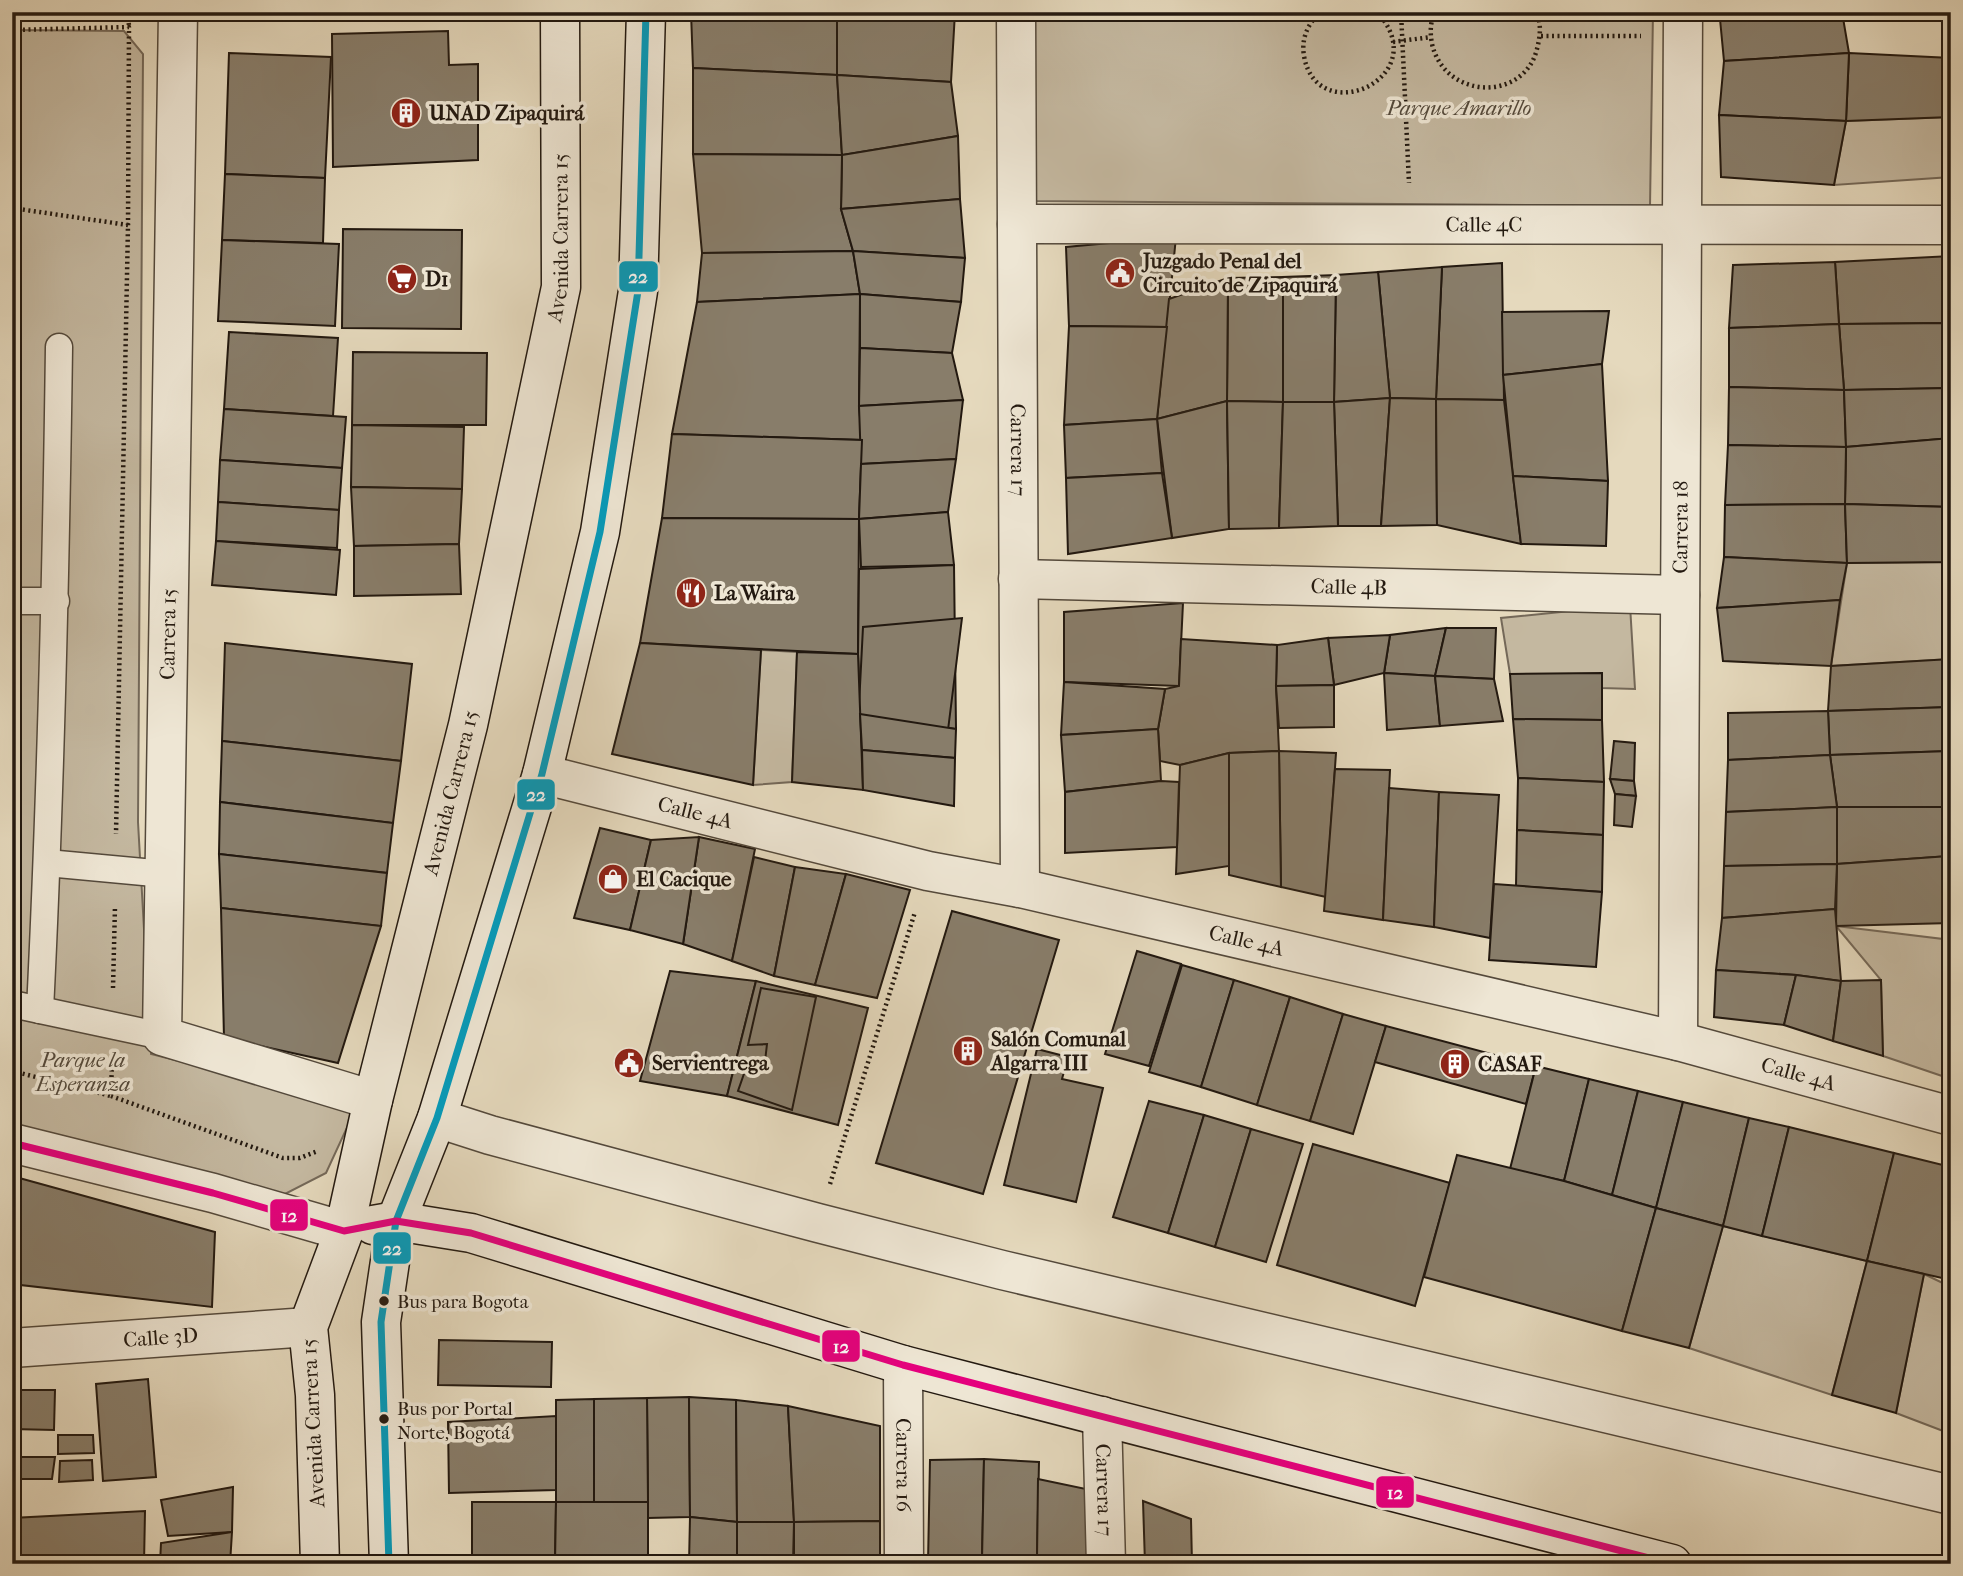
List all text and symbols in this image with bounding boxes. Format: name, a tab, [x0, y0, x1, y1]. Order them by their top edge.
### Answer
building icon: UNAD Zipaquirá	[389, 96, 423, 130]
park label: Parque Amarillo	[1385, 96, 1532, 120]
place label: UNAD Zipaquirá	[428, 101, 585, 125]
street label: Avenida Carrera 15	[542, 153, 573, 325]
street label: Calle 4C	[1446, 212, 1522, 237]
place label: Juzgado Penal del Circuito de Zipaquirá	[1141, 249, 1339, 297]
public building icon: Juzgado Penal del Circuito de Zipaquirá	[1103, 256, 1137, 290]
line badge: 22	[618, 260, 659, 293]
supermarket icon: D1	[385, 262, 419, 296]
text: 22	[628, 266, 648, 288]
place label: D1	[425, 267, 449, 291]
street label: Carrera 17	[1006, 404, 1030, 496]
street label: Carrera 18	[1668, 480, 1693, 574]
street label: Calle 4B	[1310, 574, 1387, 600]
restaurant icon: La Waira	[674, 576, 708, 610]
place label: La Waira	[714, 581, 796, 605]
street label: Carrera 15	[155, 588, 181, 680]
street label: Avenida Carrera 15	[418, 708, 483, 879]
line badge: 22	[516, 778, 556, 811]
text: 22	[526, 784, 546, 806]
street label: Calle 4A	[655, 792, 736, 834]
shop icon: El Cacique	[596, 862, 630, 896]
place label: El Cacique	[636, 867, 732, 891]
street label: Calle 4A	[1207, 920, 1287, 961]
place label: Salón Comunal Algarra III	[989, 1027, 1126, 1075]
building icon: Salón Comunal Algarra III	[951, 1034, 985, 1068]
public building icon: Servientrega	[612, 1046, 646, 1080]
building icon: CASAF	[1438, 1047, 1472, 1081]
park label: Parque la Esperanza	[34, 1048, 130, 1096]
place label: Servientrega	[652, 1051, 770, 1075]
place label: CASAF	[1478, 1052, 1542, 1076]
street label: Calle 4A	[1758, 1052, 1839, 1096]
line badge: 12	[269, 1198, 309, 1232]
text: 12	[281, 1205, 298, 1227]
line badge: 22	[372, 1231, 412, 1265]
text: 22	[382, 1238, 402, 1260]
place label: Bus para Bogota	[397, 1291, 529, 1313]
marker: Bus para Bogota	[377, 1294, 391, 1308]
street label: Calle 3D	[122, 1323, 199, 1352]
line badge: 12	[821, 1329, 861, 1363]
text: 12	[833, 1336, 850, 1358]
street label: Avenida Carrera 15	[297, 1338, 329, 1509]
place label: Bus por Portal Norte, Bogotá	[397, 1398, 513, 1444]
marker: Bus por Portal Norte, Bogotá	[377, 1412, 391, 1426]
street label: Carrera 16	[891, 1418, 916, 1513]
street label: Carrera 17	[1091, 1443, 1117, 1537]
line badge: 12	[1375, 1475, 1415, 1509]
text: 12	[1387, 1482, 1404, 1504]

